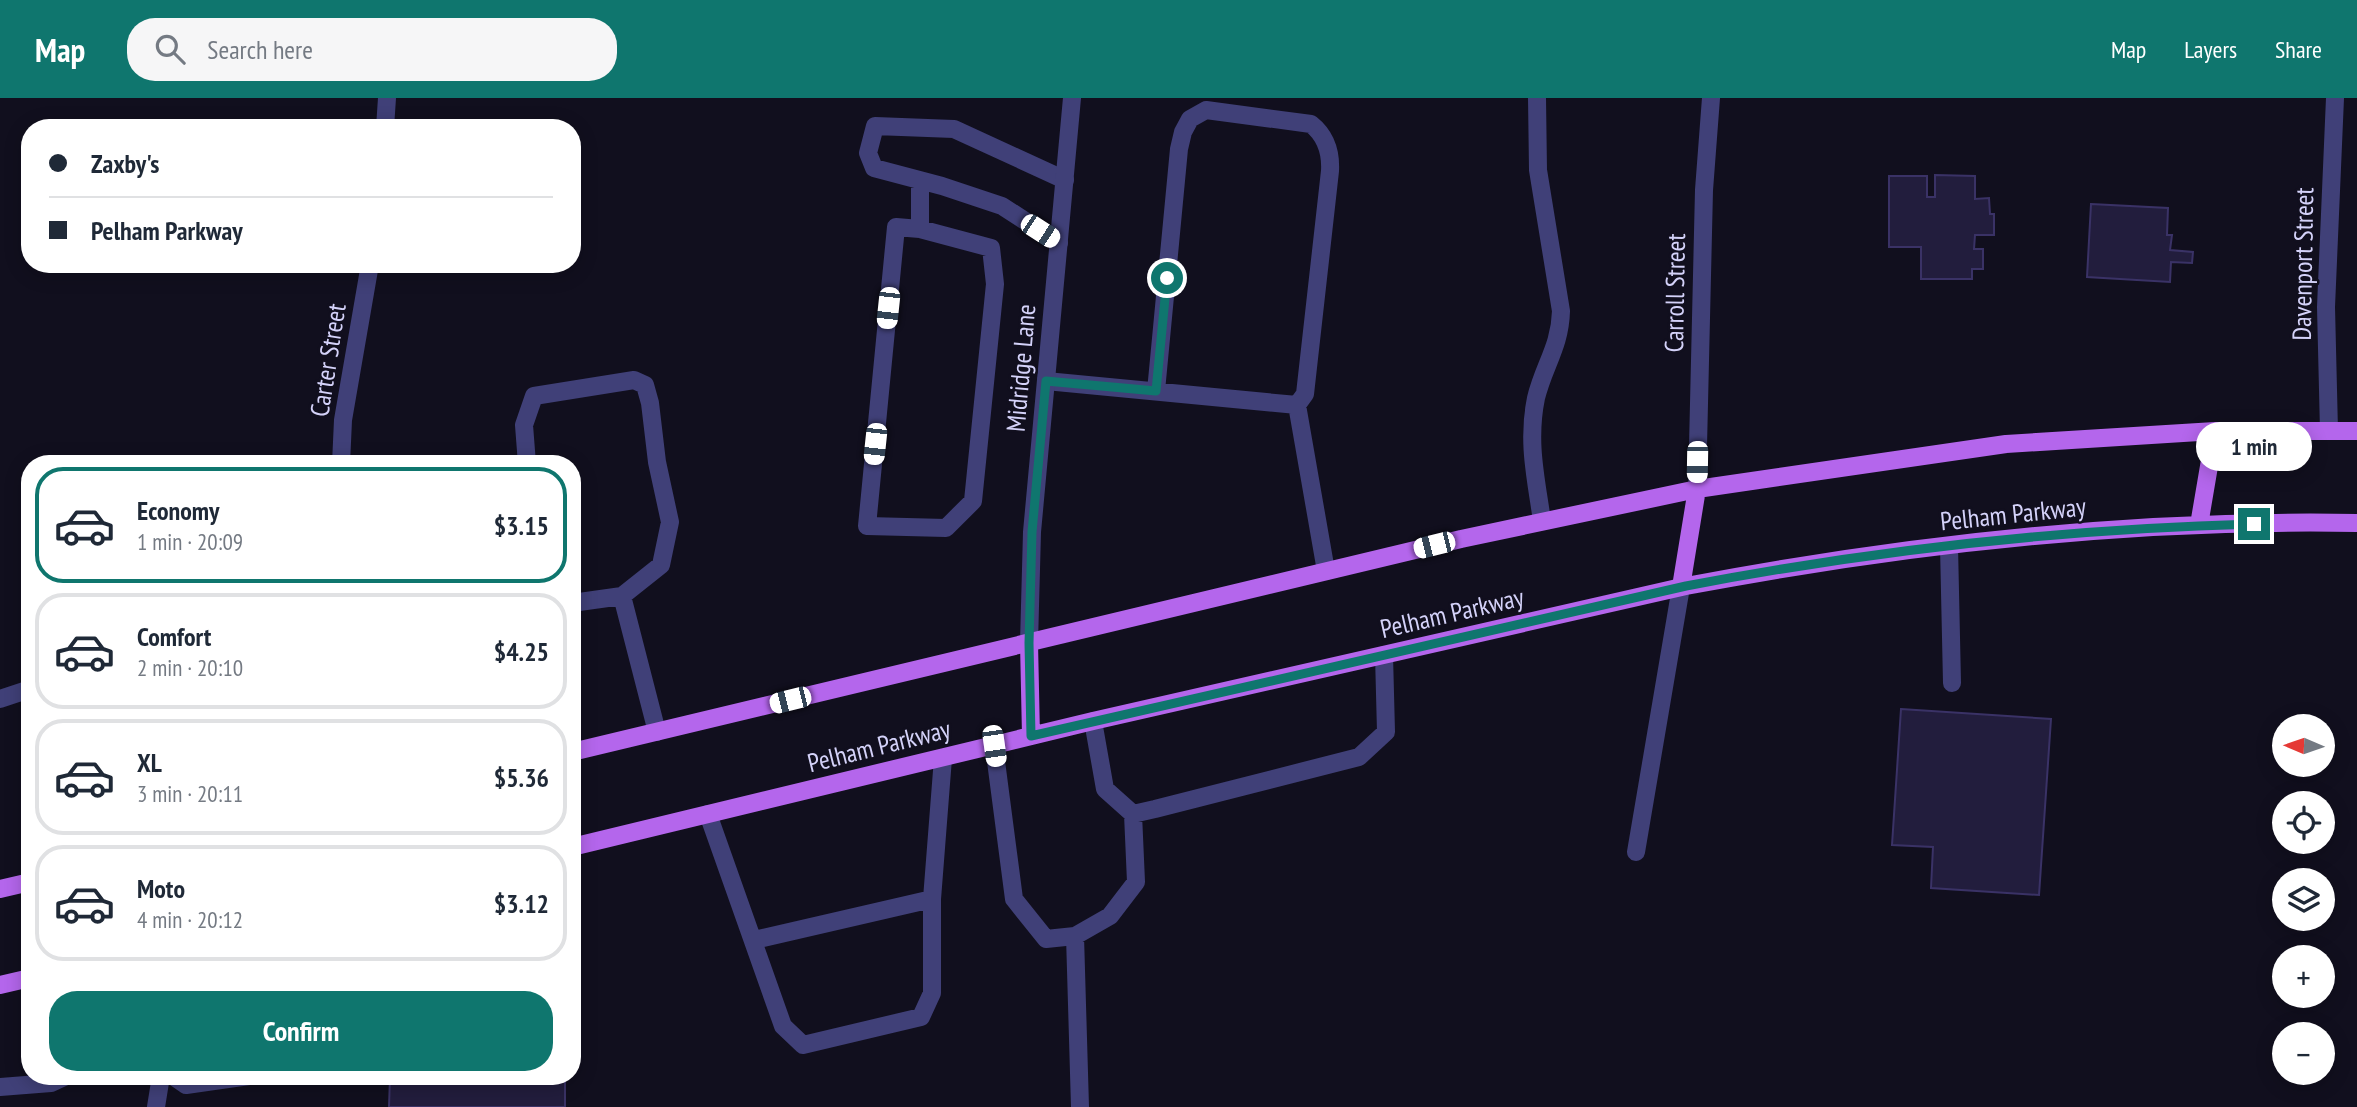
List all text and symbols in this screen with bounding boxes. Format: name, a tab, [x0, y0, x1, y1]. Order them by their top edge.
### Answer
search box	[127, 18, 617, 81]
text: Map	[35, 28, 85, 71]
icon: search	[151, 30, 189, 68]
text: Search here	[207, 33, 313, 66]
text: Map	[2111, 34, 2146, 65]
text: Layers	[2184, 34, 2237, 65]
text: Share	[2275, 34, 2322, 65]
text: Zaxby's	[91, 147, 159, 180]
street label: Davenport Street	[2285, 187, 2320, 341]
car	[1017, 211, 1064, 251]
text: Pelham Parkway	[91, 214, 243, 247]
street label: Carroll Street	[1657, 233, 1692, 353]
route start	[1151, 262, 1183, 294]
car	[876, 286, 901, 330]
street label: Carter Street	[302, 301, 353, 419]
street label: Midridge Lane	[998, 303, 1043, 433]
car	[863, 422, 888, 466]
callout: 1 min	[2196, 422, 2312, 472]
text: 1 min	[2231, 432, 2277, 461]
car	[1687, 441, 1708, 483]
street label: Pelham Parkway	[1939, 489, 2088, 538]
icon: car	[53, 494, 116, 557]
text: Economy	[137, 494, 219, 527]
route end	[2238, 508, 2270, 540]
text: $3.15	[494, 509, 549, 542]
text: 1 min · 20:09	[137, 527, 243, 556]
car	[1412, 530, 1457, 560]
street label: Pelham Parkway	[1377, 580, 1527, 645]
icon: car	[53, 620, 116, 683]
text: Comfort	[137, 620, 211, 653]
text: $4.25	[494, 635, 549, 668]
text: 2 min · 20:10	[137, 653, 243, 682]
car	[768, 685, 813, 715]
street label: Pelham Parkway	[804, 712, 954, 779]
north arrow	[2272, 714, 2334, 777]
map controls	[2272, 714, 2335, 1085]
car	[981, 724, 1008, 768]
icon: car	[53, 746, 116, 809]
text: XL	[137, 746, 162, 779]
text: $5.36	[494, 761, 549, 794]
text: 3 min · 20:11	[137, 779, 243, 808]
button: locate	[2272, 791, 2335, 854]
button: layers	[2272, 868, 2335, 931]
icon: car	[53, 872, 116, 935]
text: Moto	[137, 872, 185, 905]
text: $3.12	[494, 887, 549, 920]
text: 4 min · 20:12	[137, 905, 243, 934]
button: +	[2272, 945, 2335, 1008]
button: Confirm	[49, 991, 553, 1071]
button: −	[2272, 1022, 2335, 1085]

